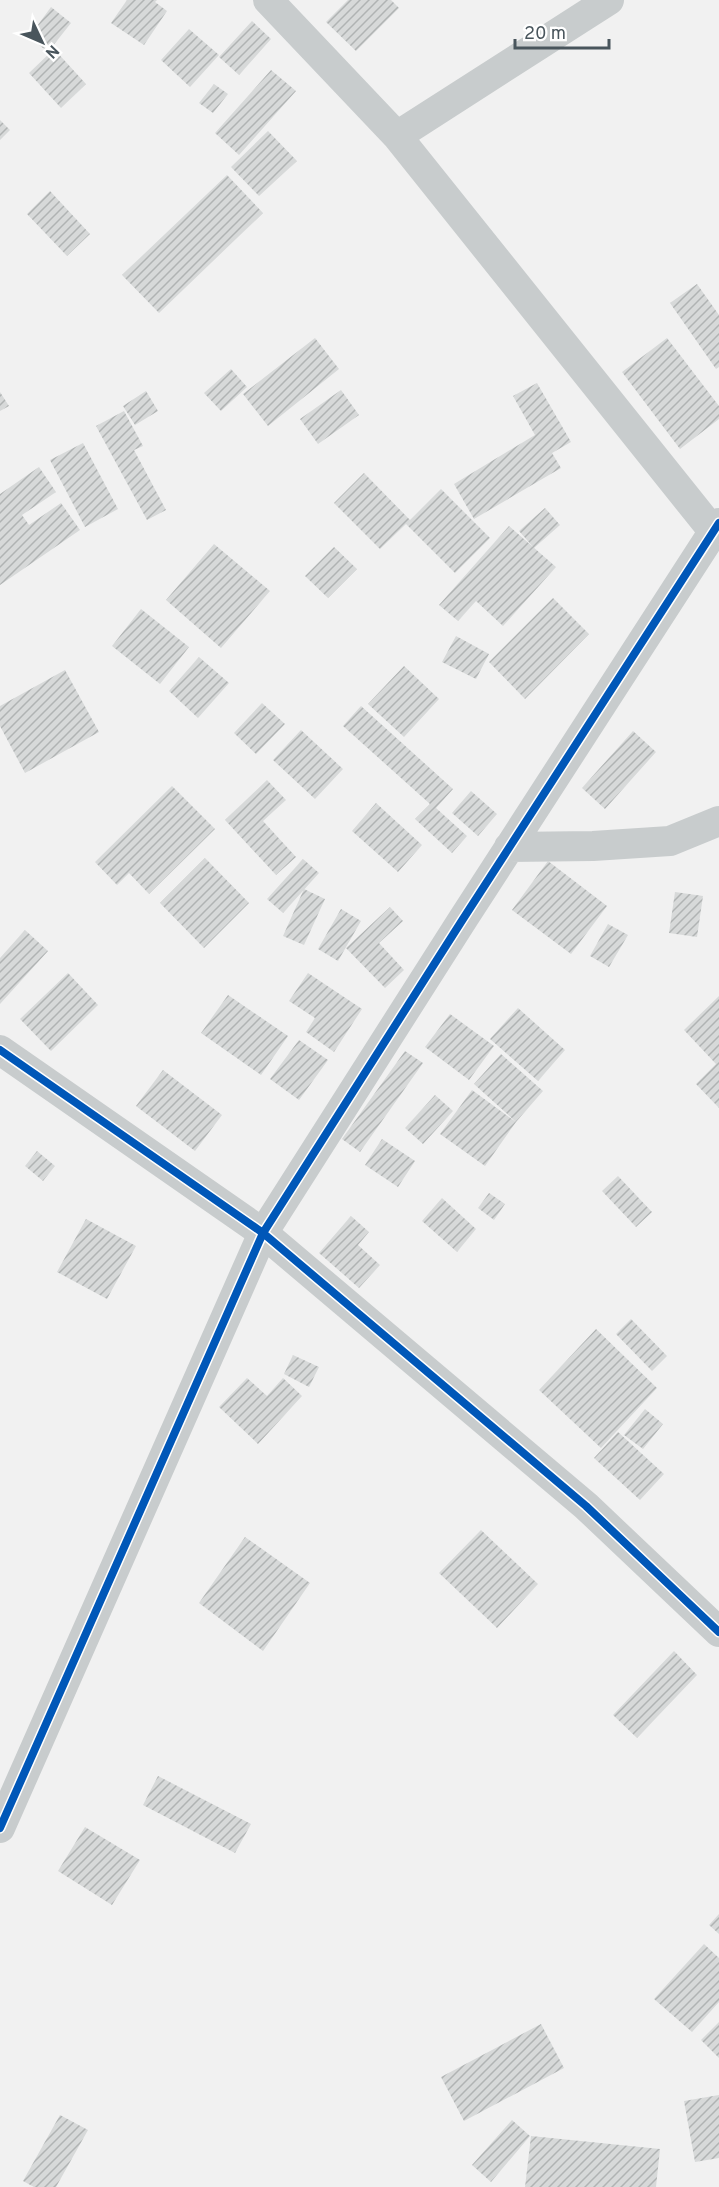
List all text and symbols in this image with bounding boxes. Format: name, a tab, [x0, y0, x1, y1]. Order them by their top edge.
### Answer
north arrow	[12, 12, 72, 72]
scale bar	[515, 12, 610, 50]
text: 20 m	[524, 23, 566, 46]
text: N	[40, 40, 63, 62]

